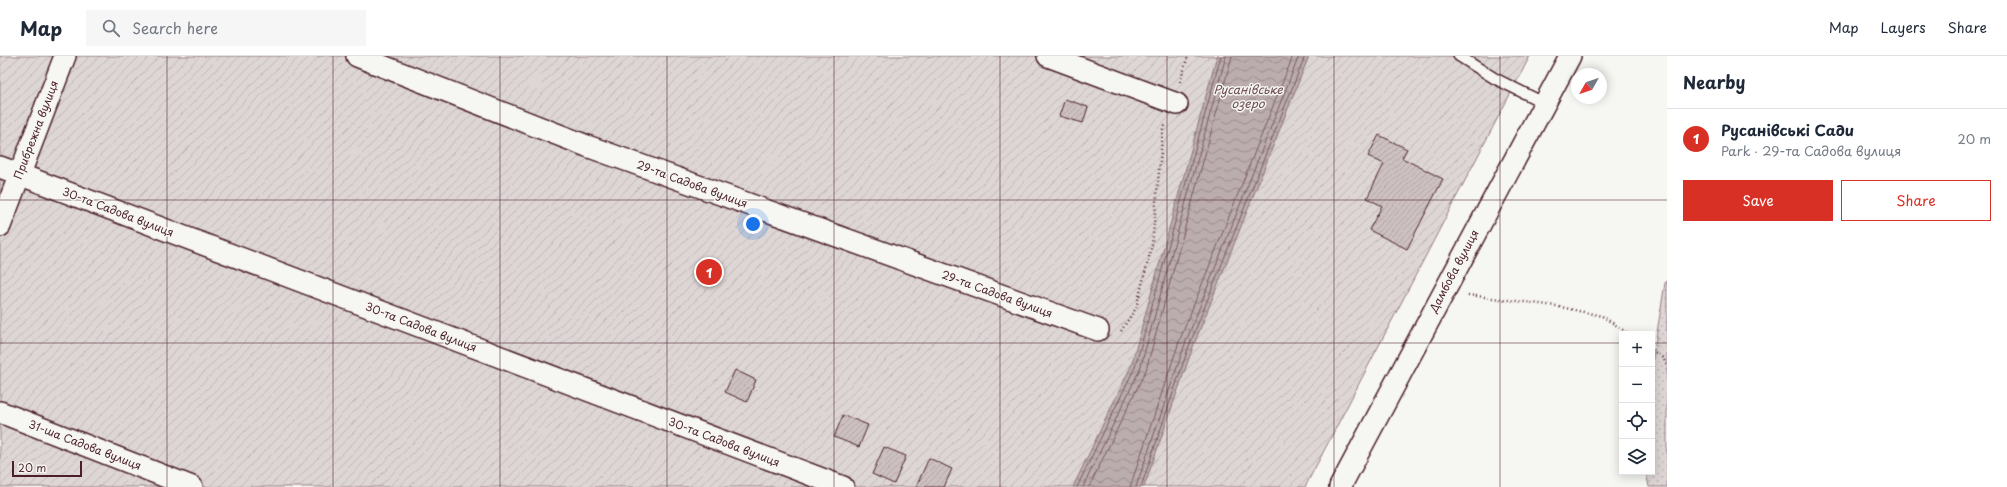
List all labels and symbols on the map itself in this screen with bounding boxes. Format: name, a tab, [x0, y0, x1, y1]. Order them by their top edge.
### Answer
north arrow	[1571, 68, 1607, 104]
street label: Прибрежна вулиця	[9, 78, 62, 182]
water label: Русанівське озеро	[1213, 80, 1283, 112]
street label: 29-та Садова вулиця	[634, 156, 750, 212]
street label: 30-та Садова вулиця	[60, 182, 176, 241]
your location	[743, 214, 763, 234]
street label: Дамбова вулиця	[1424, 226, 1483, 316]
pin: 1	[696, 257, 722, 287]
street label: 29-та Садова вулиця	[939, 266, 1055, 322]
street label: 30-та Садова вулиця	[363, 297, 479, 356]
street label: 30-та Садова вулиця	[666, 412, 782, 471]
street label: 31-ша Садова вулиця	[26, 415, 144, 474]
scale bar	[12, 459, 82, 478]

